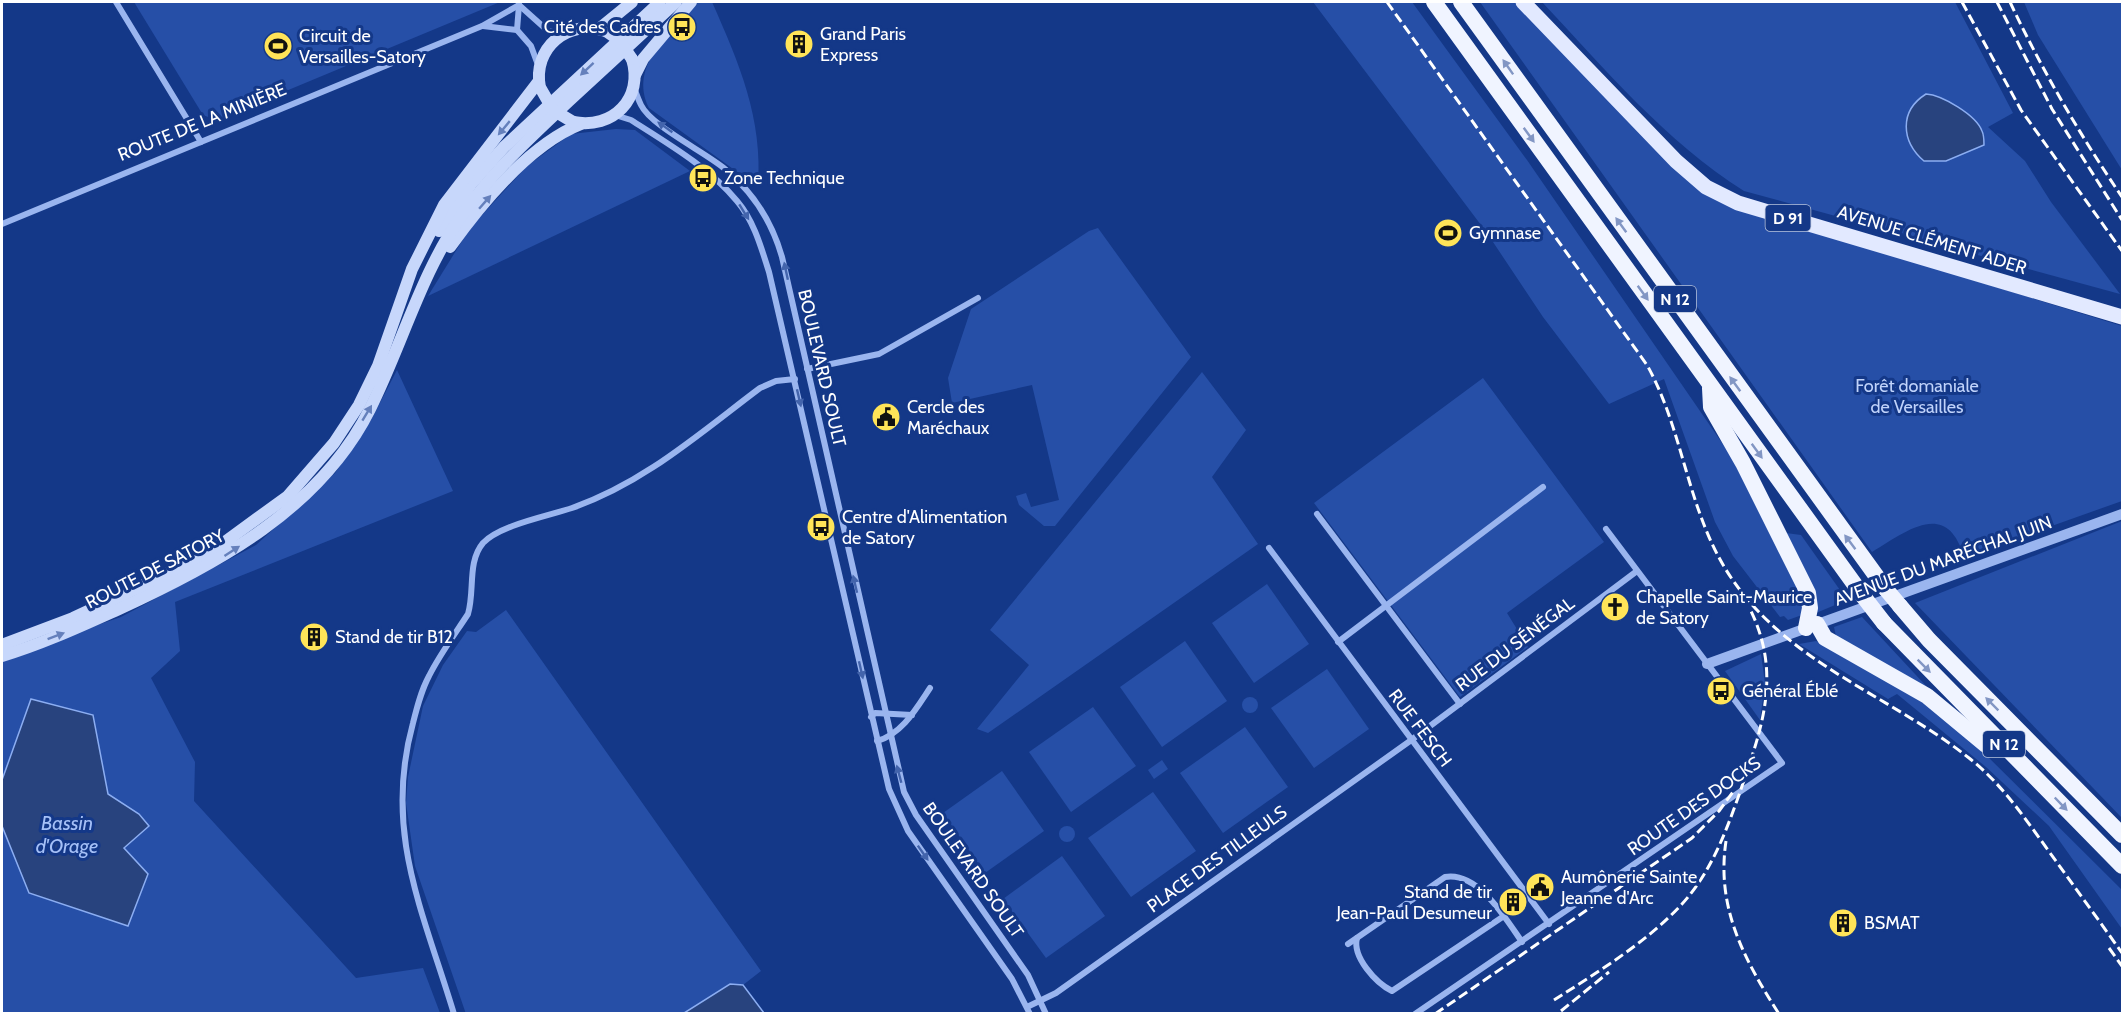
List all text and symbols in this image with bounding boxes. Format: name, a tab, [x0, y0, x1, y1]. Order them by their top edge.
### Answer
bus stop icon: Cité des Cadres	[666, 11, 698, 43]
place label: Cité des Cadres	[544, 16, 661, 38]
place label: Grand Paris Express	[820, 23, 906, 66]
place label: Circuit de Versailles-Satory	[299, 25, 426, 68]
building icon: Grand Paris Express	[783, 28, 815, 60]
sports icon: Circuit de Versailles-Satory	[262, 30, 294, 62]
one-way arrow	[1502, 59, 1514, 75]
one-way arrow	[579, 62, 594, 76]
street label: ROUTE DE LA MINIÈRE	[115, 78, 289, 166]
one-way arrow	[497, 120, 510, 136]
one-way arrow	[657, 121, 672, 133]
one-way arrow	[1523, 126, 1535, 142]
bus stop icon: Zone Technique	[687, 162, 719, 194]
place label: Zone Technique	[724, 167, 844, 189]
one-way arrow	[479, 194, 492, 210]
street label: AVENUE CLÉMENT ADER	[1835, 201, 2029, 279]
one-way arrow	[738, 204, 749, 220]
road number: D 91	[1766, 205, 1810, 231]
sports icon: Gymnase	[1432, 217, 1464, 249]
one-way arrow	[1616, 218, 1628, 233]
place label: Gymnase	[1469, 222, 1541, 244]
one-way arrow	[780, 262, 790, 280]
one-way arrow	[1637, 285, 1649, 301]
road number: N 12	[1654, 286, 1696, 312]
street label: BOULEVARD SOULT	[793, 287, 851, 449]
park label: Forêt domaniale de Versailles	[1855, 375, 1979, 418]
one-way arrow	[1729, 376, 1741, 392]
one-way arrow	[795, 389, 805, 407]
place label: Cercle des Maréchaux	[907, 396, 990, 439]
public building icon: Cercle des Maréchaux	[870, 401, 902, 433]
one-way arrow	[361, 405, 372, 421]
one-way arrow	[1751, 443, 1763, 459]
place label: Centre d'Alimentation de Satory	[842, 506, 1007, 549]
bus stop icon: Centre d'Alimentation de Satory	[805, 511, 837, 543]
street label: AVENUE DU MARÉCHAL JUIN	[1831, 511, 2055, 611]
street label: ROUTE DE SATORY	[82, 524, 229, 614]
one-way arrow	[1844, 534, 1856, 549]
one-way arrow	[224, 546, 240, 557]
one-way arrow	[850, 575, 860, 594]
place label: Chapelle Saint-Maurice de Satory	[1636, 586, 1812, 629]
church icon: Chapelle Saint-Maurice de Satory	[1599, 591, 1631, 623]
street label: RUE DU SÉNÉGAL	[1451, 592, 1579, 696]
building icon: Stand de tir B12	[298, 621, 330, 653]
place label: Stand de tir B12	[335, 626, 453, 648]
one-way arrow	[47, 630, 65, 640]
one-way arrow	[1916, 658, 1930, 672]
one-way arrow	[857, 661, 866, 680]
bus stop icon: Général Éblé	[1705, 675, 1737, 707]
place label: Général Éblé	[1742, 680, 1838, 702]
street label: RUE FESCH	[1384, 685, 1456, 771]
one-way arrow	[1986, 697, 2000, 711]
road number: N 12	[1983, 731, 2025, 757]
street label: ROUTE DES DOCKS	[1623, 752, 1765, 860]
one-way arrow	[894, 765, 903, 783]
one-way arrow	[2054, 797, 2068, 812]
street label: BOULEVARD SOULT	[918, 798, 1028, 942]
street label: PLACE DES TILLEULS	[1143, 801, 1291, 917]
water label: Bassin d'Orage	[36, 811, 98, 858]
one-way arrow	[917, 844, 929, 860]
place label: Aumônerie Sainte Jeanne d'Arc	[1560, 866, 1697, 909]
public building icon: Aumônerie Sainte Jeanne d'Arc	[1524, 871, 1556, 903]
place label: Stand de tir Jean-Paul Desumeur	[1335, 881, 1492, 924]
building icon: Stand de tir Jean-Paul Desumeur	[1497, 886, 1529, 918]
building icon: BSMAT	[1827, 907, 1859, 939]
place label: BSMAT	[1864, 912, 1920, 934]

